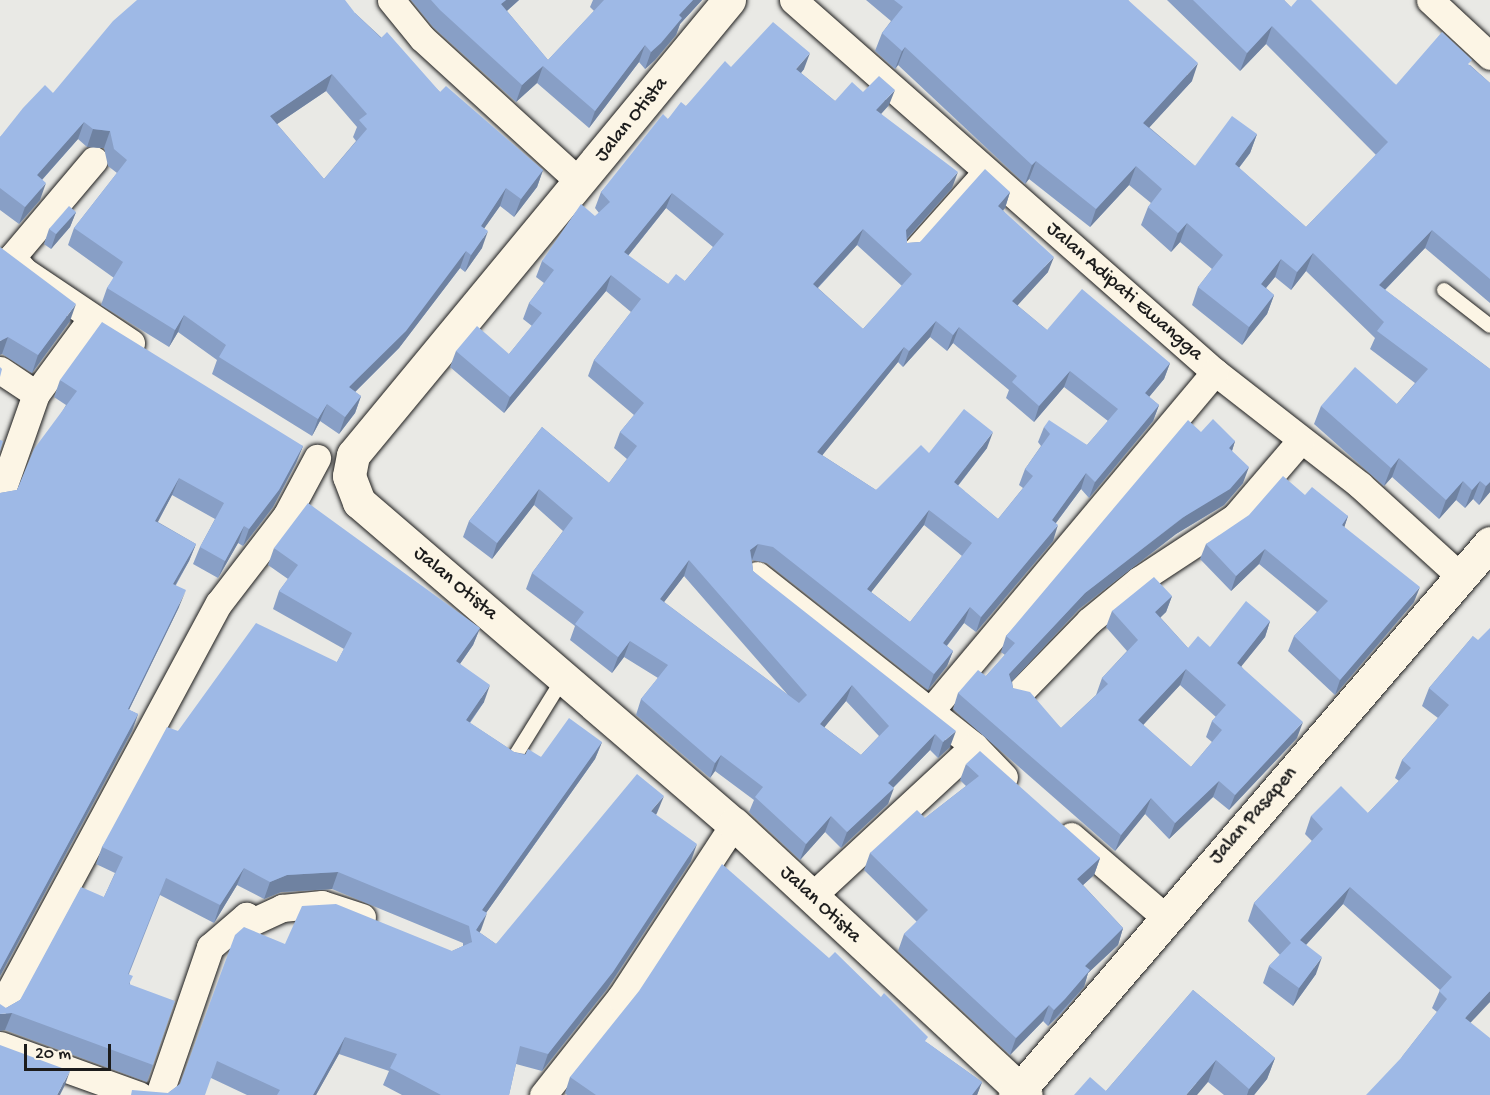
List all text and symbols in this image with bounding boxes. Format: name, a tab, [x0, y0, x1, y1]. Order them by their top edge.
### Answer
street label: Jalan Otista	[590, 73, 674, 167]
street label: Jalan Adipati Ewangga	[1041, 217, 1207, 367]
street label: Jalan Otista	[408, 542, 502, 626]
street label: Jalan Pasapen	[1205, 762, 1303, 870]
street label: Jalan Otista	[774, 861, 866, 949]
scale bar	[27, 1032, 114, 1070]
text: 20 m	[35, 1044, 71, 1065]

